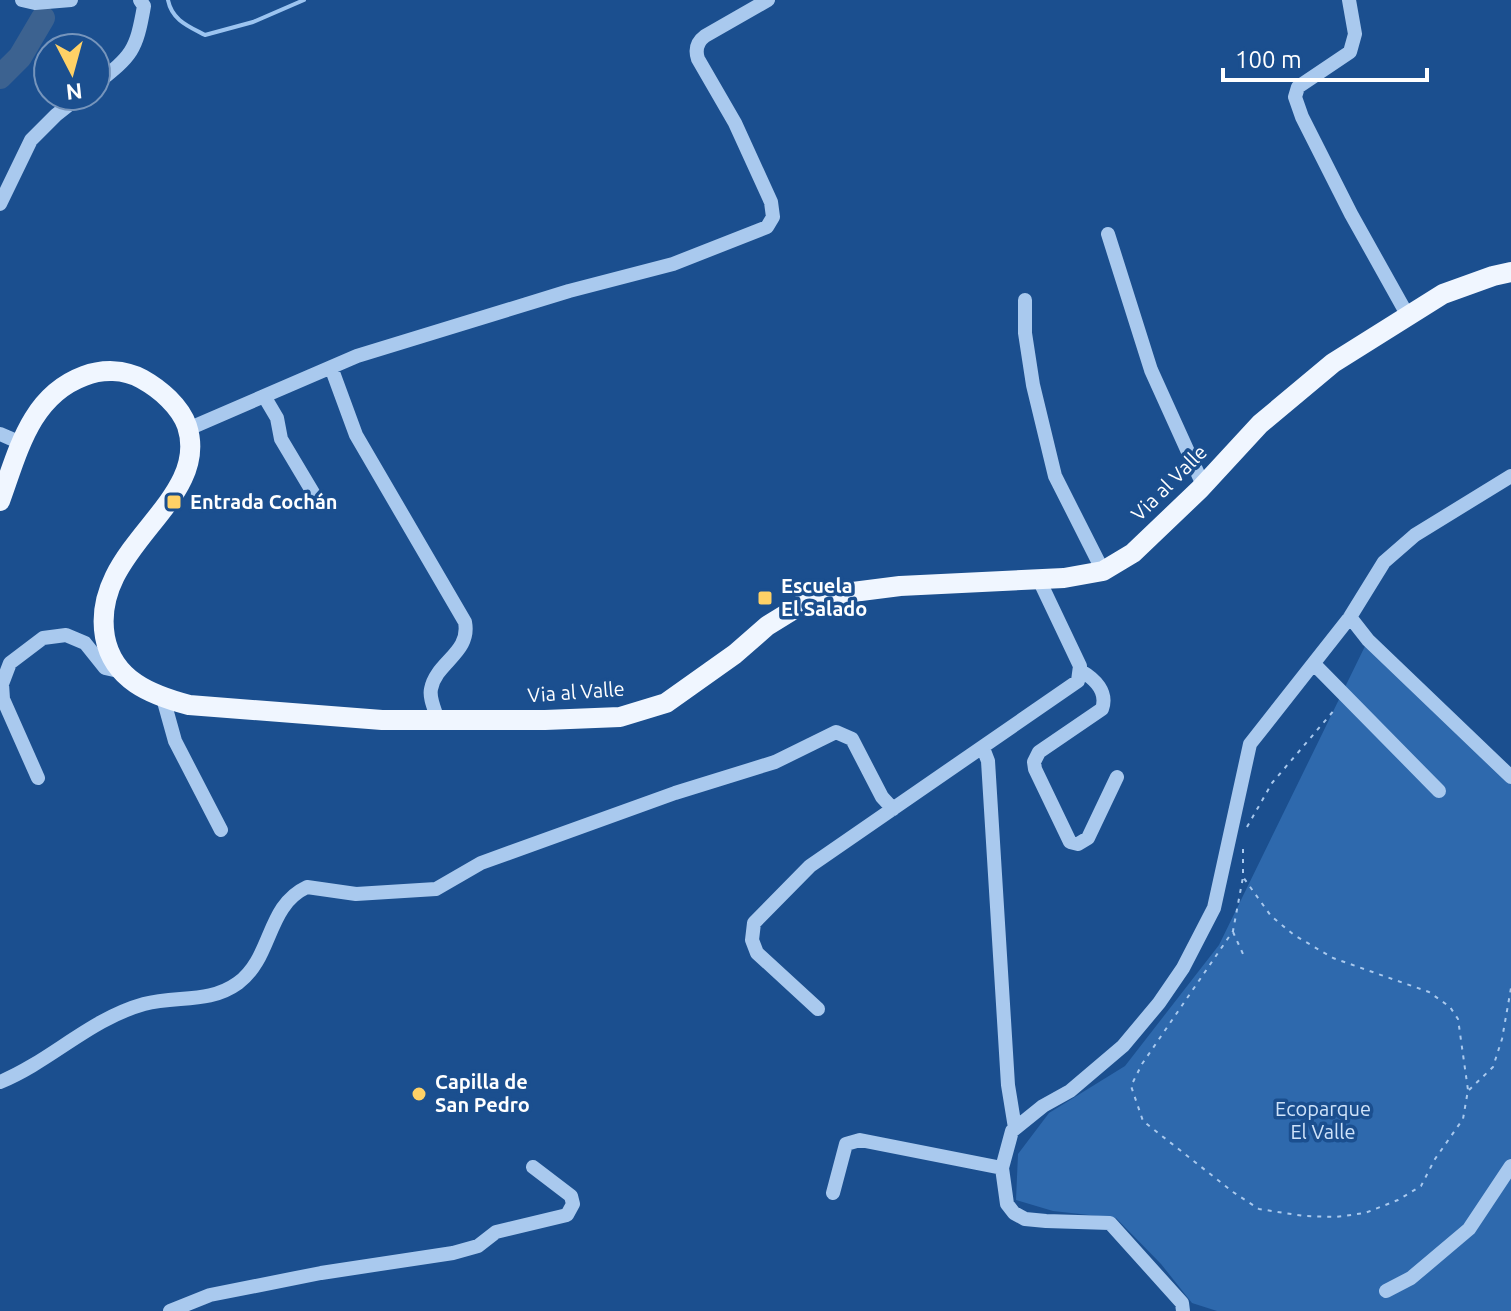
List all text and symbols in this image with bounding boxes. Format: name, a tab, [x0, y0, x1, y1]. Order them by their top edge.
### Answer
north arrow	[32, 32, 112, 112]
scale bar	[1223, 32, 1427, 82]
text: 100 m	[1235, 46, 1302, 73]
text: N	[65, 79, 84, 106]
street label: Via al Valle	[1126, 440, 1211, 525]
place label: Entrada Cochán	[190, 490, 337, 513]
marker: Entrada Cochán	[165, 493, 183, 511]
place label: Escuela El Salado	[781, 574, 867, 620]
marker: Escuela El Salado	[756, 589, 774, 607]
street label: Via al Valle	[527, 677, 625, 706]
place label: Capilla de San Pedro	[435, 1070, 530, 1116]
marker: Capilla de San Pedro	[410, 1085, 428, 1103]
park label: Ecoparque El Valle	[1275, 1097, 1371, 1143]

